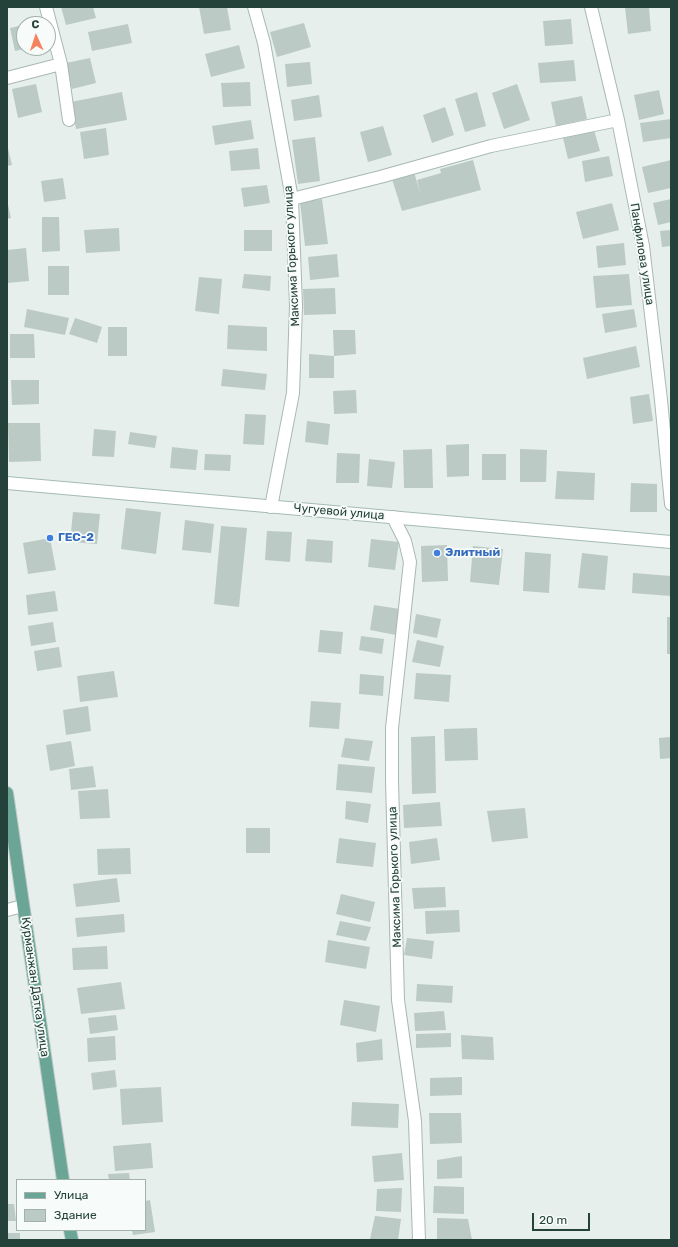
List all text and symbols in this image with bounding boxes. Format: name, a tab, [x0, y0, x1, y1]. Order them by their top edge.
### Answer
north arrow	[16, 16, 56, 56]
text: С	[31, 18, 40, 31]
street label: Максима Горького улица	[281, 185, 303, 327]
street label: Панфилова улица	[627, 202, 657, 306]
street label: Чугуевой улица	[293, 501, 385, 523]
place label: ГЕС-2	[58, 531, 94, 545]
marker: ГЕС-2	[45, 533, 55, 543]
place label: Элитный	[445, 546, 500, 560]
marker: Элитный	[432, 548, 442, 558]
street label: Максима Горького улица	[385, 806, 405, 948]
street label: Курманжан Датка улица	[18, 916, 52, 1058]
legend	[16, 1179, 146, 1231]
text: Улица	[54, 1188, 88, 1202]
scale bar	[534, 1205, 592, 1231]
text: Здание	[54, 1208, 97, 1222]
text: 20 m	[539, 1213, 567, 1227]

